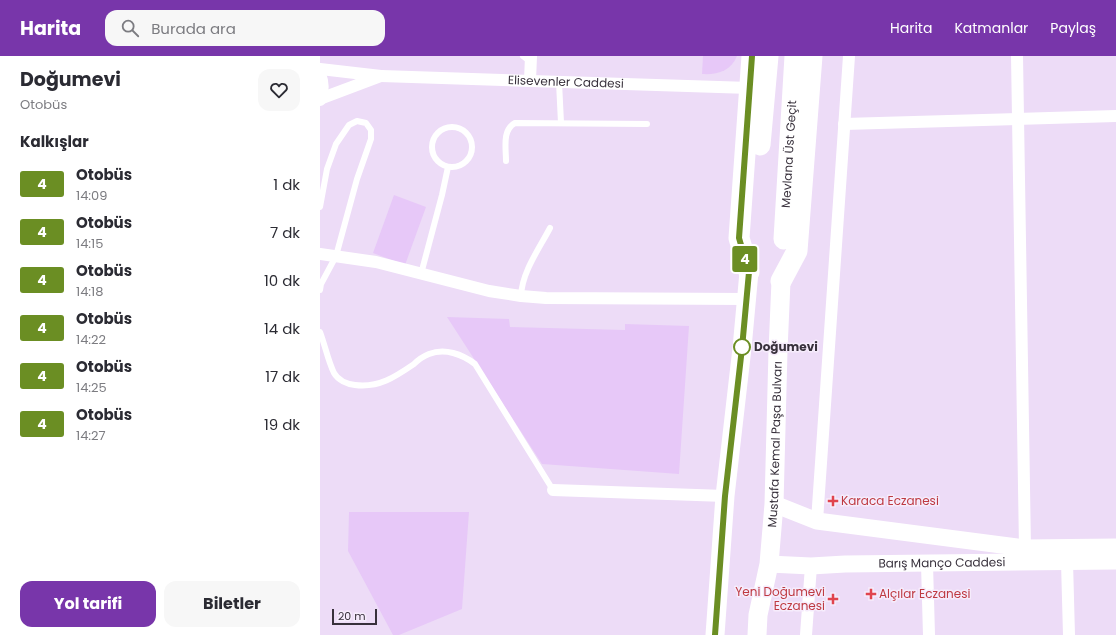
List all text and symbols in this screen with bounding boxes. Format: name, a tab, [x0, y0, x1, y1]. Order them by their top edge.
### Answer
search box	[105, 10, 385, 46]
text: Harita	[20, 15, 81, 42]
icon: search	[119, 17, 141, 39]
text: Burada ara	[151, 18, 236, 39]
text: Harita	[890, 18, 932, 38]
text: Katmanlar	[954, 18, 1028, 38]
text: Paylaş	[1050, 18, 1096, 38]
text: Doğumevi	[20, 66, 121, 93]
button: heart	[258, 69, 300, 111]
street label: Elisevenler Caddesi	[508, 71, 624, 92]
text: Otobüs	[20, 95, 67, 114]
street label: Mevlana Üst Geçit	[777, 100, 800, 209]
text: Kalkışlar	[20, 131, 89, 152]
text: Otobüs	[76, 164, 132, 185]
text: 4	[37, 174, 47, 194]
text: 1 dk	[273, 174, 300, 195]
text: 14:09	[76, 186, 107, 205]
text: Otobüs	[76, 212, 132, 233]
text: 4	[37, 222, 47, 242]
text: 7 dk	[270, 222, 300, 243]
text: 14:15	[76, 234, 103, 253]
line badge: 4	[732, 246, 758, 272]
text: 4	[740, 249, 750, 269]
text: Otobüs	[76, 260, 132, 281]
text: 4	[37, 270, 47, 290]
text: 10 dk	[264, 270, 300, 291]
text: 14:18	[76, 282, 103, 301]
text: Otobüs	[76, 308, 132, 329]
text: 4	[37, 318, 47, 338]
text: 14 dk	[264, 318, 300, 339]
text: 14:22	[76, 330, 106, 349]
marker: Doğumevi	[733, 338, 751, 356]
place label: Doğumevi	[754, 338, 818, 355]
text: Otobüs	[76, 356, 132, 377]
street label: Mustafa Kemal Paşa Bulvarı	[763, 361, 786, 528]
text: 4	[37, 366, 47, 386]
text: 17 dk	[265, 366, 300, 387]
text: 14:25	[76, 378, 107, 397]
text: Otobüs	[76, 404, 132, 425]
text: 4	[37, 414, 47, 434]
text: 19 dk	[264, 414, 300, 435]
text: 14:27	[76, 426, 106, 445]
place label: Karaca Eczanesi	[841, 492, 939, 509]
marker: Karaca Eczanesi	[828, 496, 838, 506]
street label: Barış Manço Caddesi	[878, 553, 1006, 572]
button: Yol tarifi	[20, 581, 156, 627]
button: Biletler	[164, 581, 300, 627]
place label: Yeni Doğumevi Eczanesi	[735, 583, 825, 614]
place label: Alçılar Eczanesi	[879, 585, 970, 602]
marker: Alçılar Eczanesi	[866, 589, 876, 599]
marker: Yeni Doğumevi Eczanesi	[828, 594, 838, 604]
scale bar	[332, 607, 377, 626]
text: 20 m	[338, 608, 366, 624]

